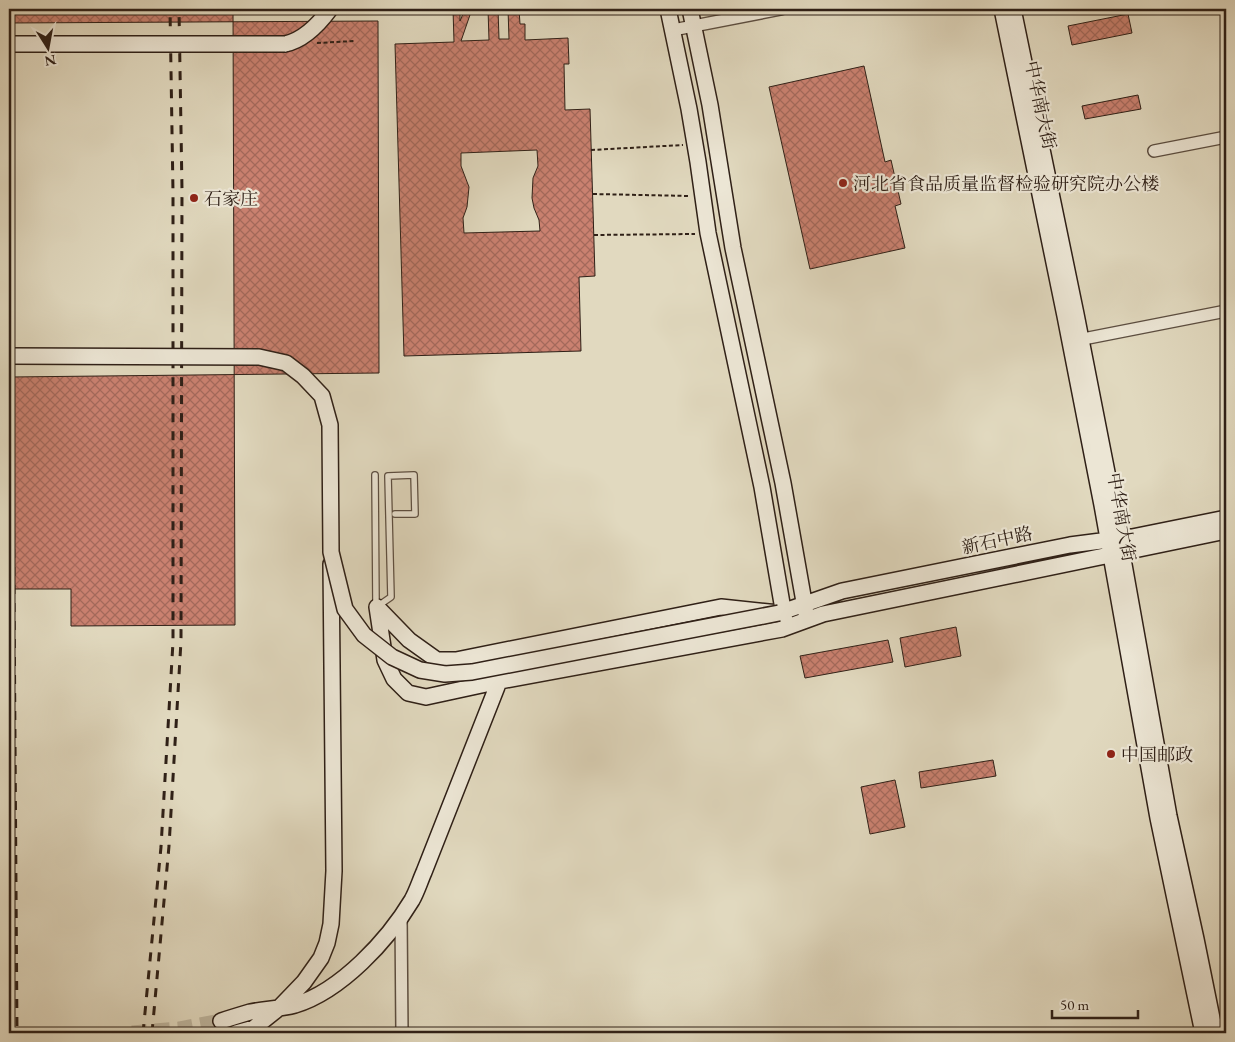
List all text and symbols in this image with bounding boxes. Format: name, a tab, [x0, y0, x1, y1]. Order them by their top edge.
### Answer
north arrow	[22, 22, 72, 72]
text: N	[43, 51, 58, 71]
street label: 中华南大街	[1020, 59, 1062, 151]
place label: 河北省食品质量监督检验研究院办公楼	[853, 172, 1159, 195]
marker: 河北省食品质量监督检验研究院办公楼	[837, 177, 849, 189]
place label: 石家庄	[204, 187, 258, 210]
marker: 石家庄	[188, 192, 200, 204]
street label: 中华南大街	[1103, 471, 1141, 563]
street label: 新石中路	[959, 521, 1035, 559]
place label: 中国邮政	[1121, 743, 1193, 766]
marker: 中国邮政	[1105, 748, 1117, 760]
scale bar	[1052, 987, 1139, 1019]
text: 50 m	[1060, 995, 1089, 1014]

